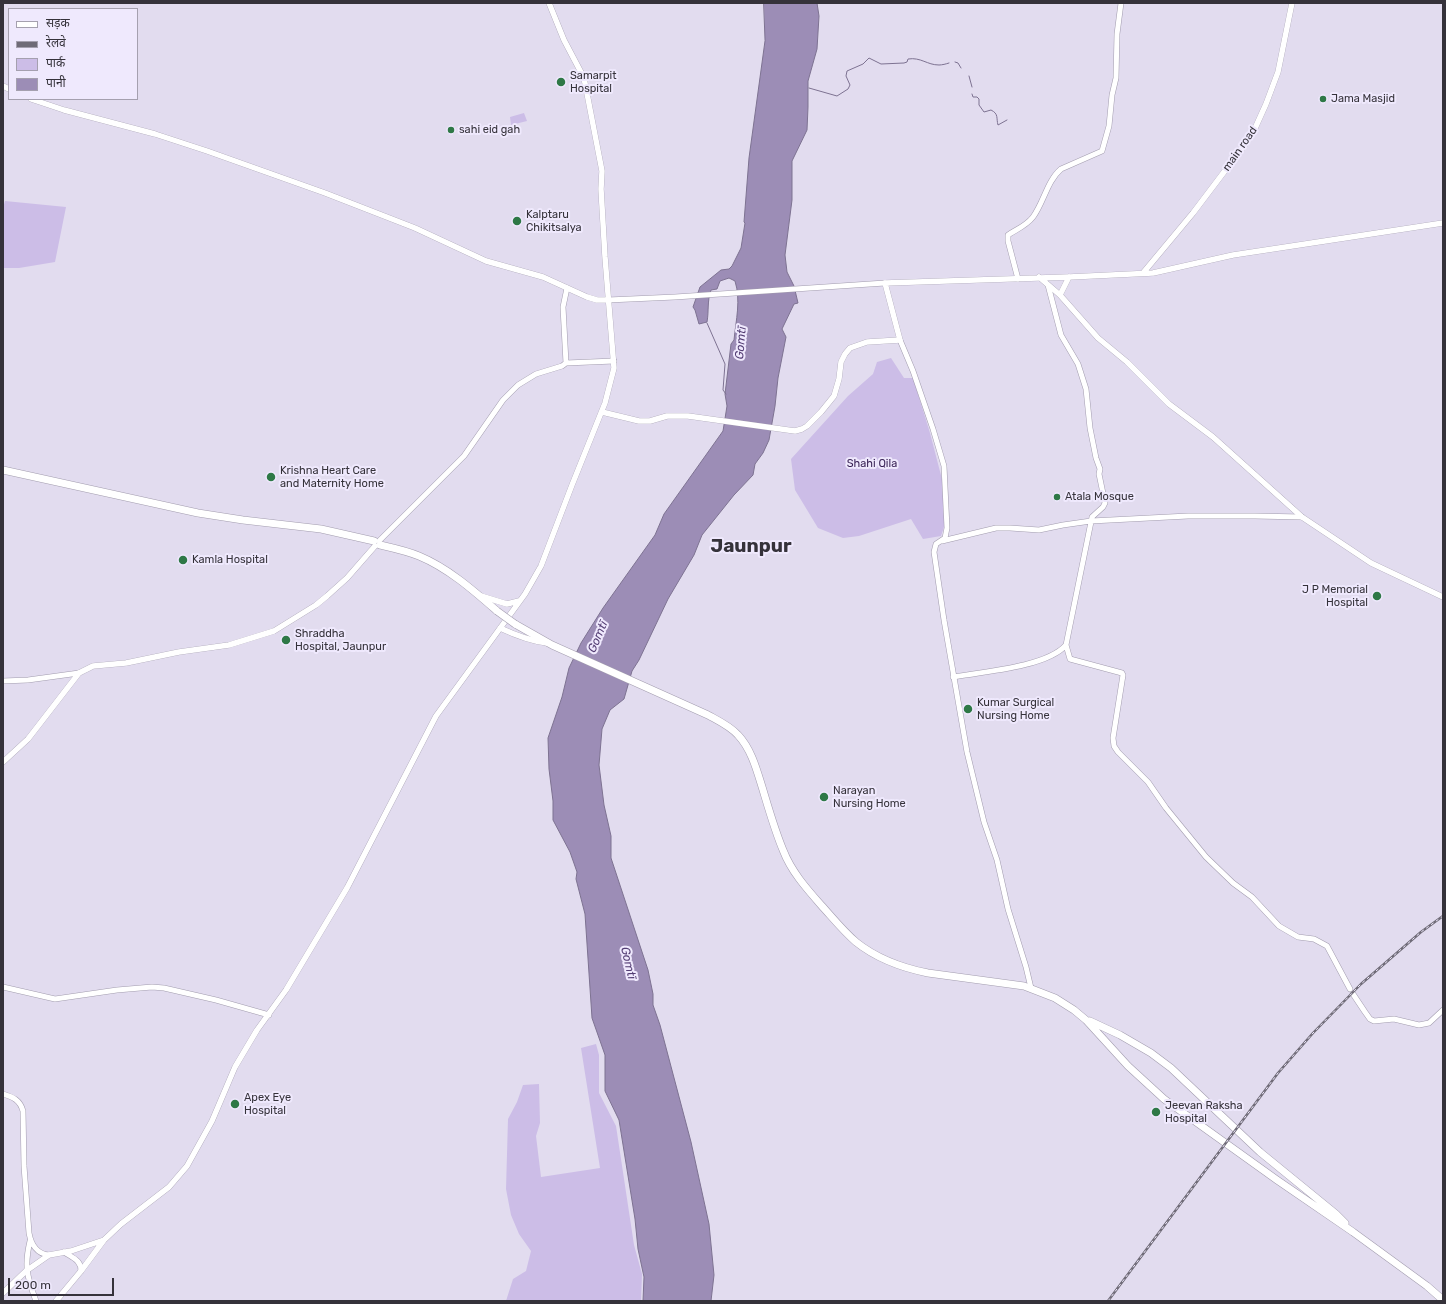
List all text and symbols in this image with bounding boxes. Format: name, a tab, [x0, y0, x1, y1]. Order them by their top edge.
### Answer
legend	[8, 8, 138, 100]
text: सड़क	[46, 16, 70, 30]
text: रेलवे	[46, 36, 66, 50]
text: पार्क	[46, 56, 65, 70]
place label: Samarpit Hospital	[570, 69, 616, 95]
text: पानी	[46, 76, 66, 90]
marker: Samarpit Hospital	[555, 76, 567, 88]
place label: Jama Masjid	[1331, 92, 1395, 106]
marker: Jama Masjid	[1318, 94, 1328, 104]
place label: sahi eid gah	[459, 123, 520, 137]
street label: main road	[1220, 124, 1260, 174]
marker: sahi eid gah	[446, 125, 456, 135]
place label: Kalptaru Chikitsalya	[526, 208, 582, 234]
marker: Kalptaru Chikitsalya	[511, 215, 523, 227]
water label: Gomtī	[732, 326, 750, 360]
park label: Shahi Qila	[847, 457, 897, 471]
place label: Krishna Heart Care and Maternity Home	[280, 464, 384, 490]
marker: Krishna Heart Care and Maternity Home	[265, 471, 277, 483]
place label: Atala Mosque	[1065, 490, 1134, 504]
marker: Atala Mosque	[1052, 492, 1062, 502]
district label: Jaunpur	[710, 536, 792, 558]
place label: Kamla Hospital	[192, 553, 268, 567]
marker: Kamla Hospital	[177, 554, 189, 566]
place label: J P Memorial Hospital	[1302, 583, 1368, 609]
marker: J P Memorial Hospital	[1371, 590, 1383, 602]
water label: Gomtī	[585, 619, 611, 655]
place label: Shraddha Hospital, Jaunpur	[295, 627, 386, 653]
marker: Shraddha Hospital, Jaunpur	[280, 634, 292, 646]
place label: Kumar Surgical Nursing Home	[977, 696, 1054, 722]
marker: Kumar Surgical Nursing Home	[962, 703, 974, 715]
place label: Narayan Nursing Home	[833, 784, 906, 810]
marker: Narayan Nursing Home	[818, 791, 830, 803]
water label: Gomtī	[617, 945, 639, 981]
place label: Apex Eye Hospital	[244, 1091, 291, 1117]
marker: Apex Eye Hospital	[229, 1098, 241, 1110]
place label: Jeevan Raksha Hospital	[1165, 1099, 1243, 1125]
marker: Jeevan Raksha Hospital	[1150, 1106, 1162, 1118]
scale bar	[10, 1270, 116, 1296]
text: 200 m	[15, 1278, 51, 1292]

